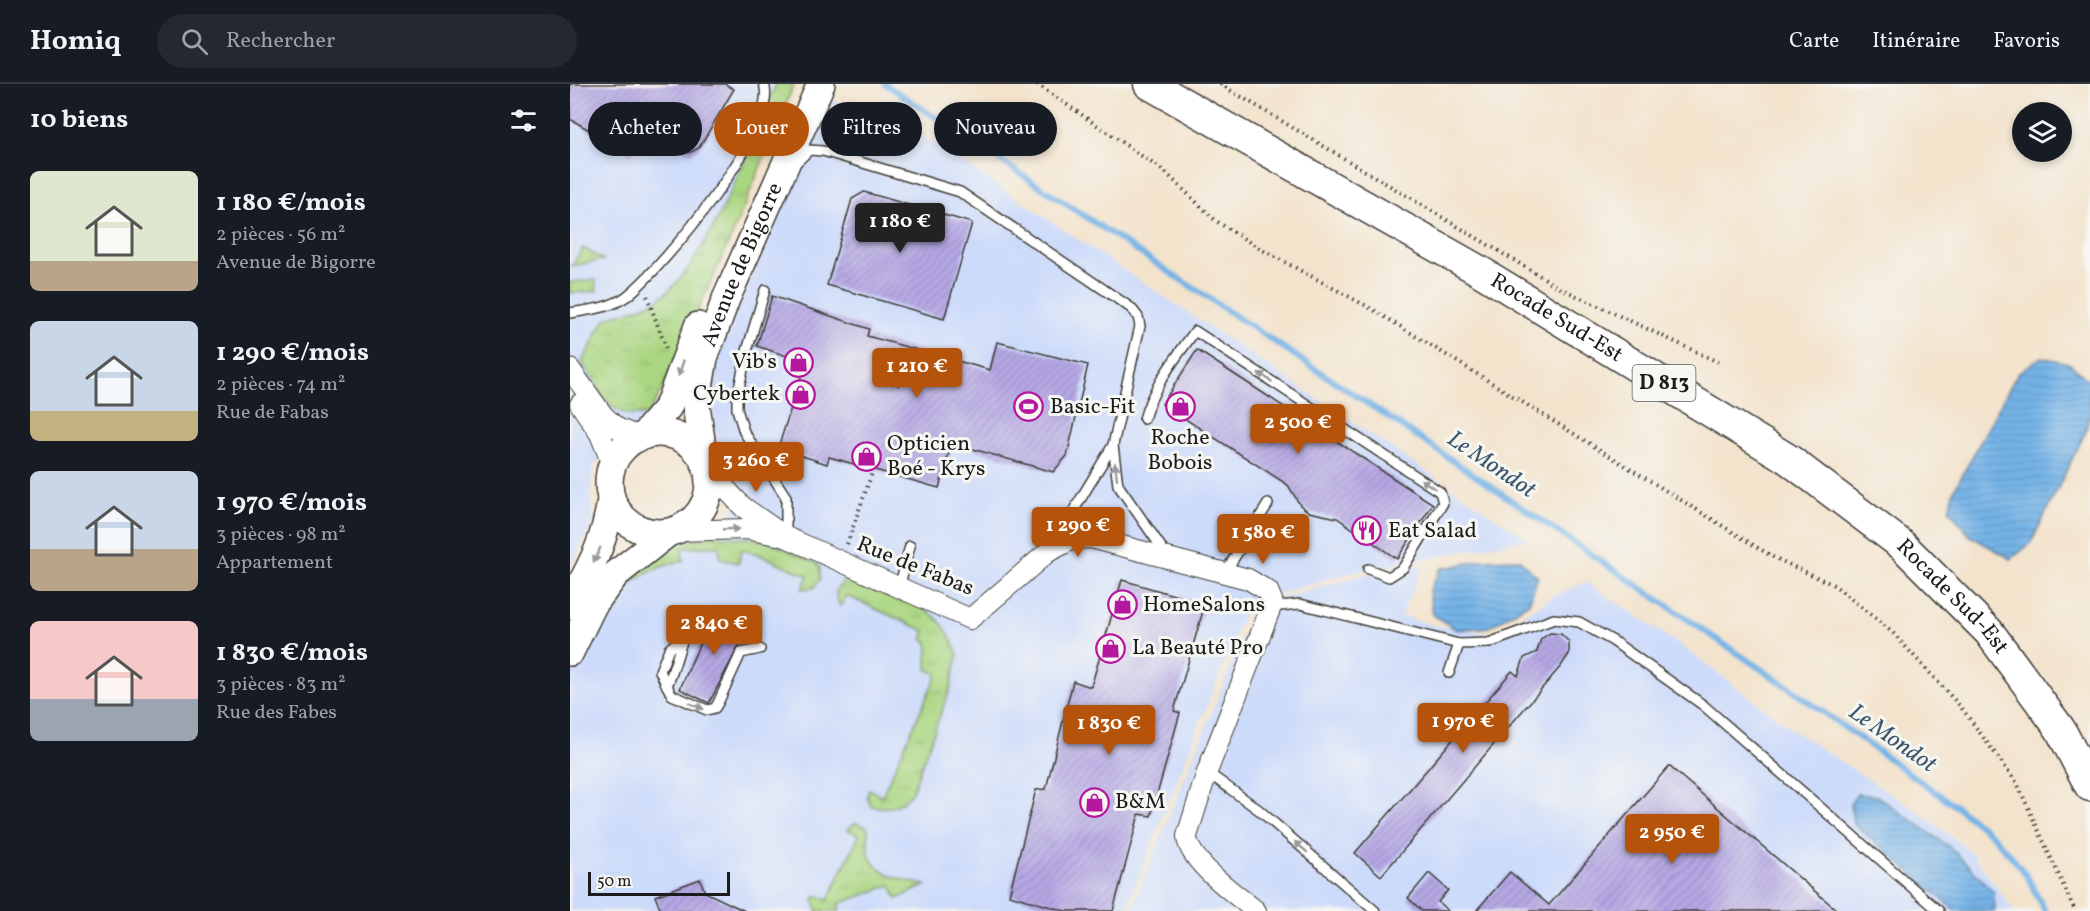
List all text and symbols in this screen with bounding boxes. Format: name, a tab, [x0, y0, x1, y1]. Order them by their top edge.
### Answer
search box	[157, 14, 577, 68]
text: Homiq	[30, 22, 121, 61]
icon: search	[178, 25, 211, 58]
text: Rechercher	[226, 26, 335, 57]
text: Carte	[1789, 27, 1839, 56]
text: Itinéraire	[1872, 27, 1960, 56]
text: Favoris	[1993, 27, 2060, 56]
text: 10 biens	[30, 102, 128, 138]
chip: Acheter	[588, 102, 702, 156]
chip: Louer	[714, 102, 809, 156]
chip: Filtres	[821, 102, 922, 156]
chip: Nouveau	[934, 102, 1057, 156]
map controls	[2012, 102, 2072, 162]
button: layers	[2012, 102, 2072, 162]
icon: filters	[507, 104, 540, 137]
street label: Avenue de Bigorre	[694, 178, 791, 351]
text: 1 180 €/mois	[216, 185, 366, 221]
icon: home	[78, 195, 150, 267]
pin: 1 180 €	[845, 203, 955, 254]
text: 1 180 €	[869, 208, 931, 236]
text: 2 pièces · 56 m²	[216, 221, 345, 249]
text: Avenue de Bigorre	[216, 249, 376, 277]
street label: Rocade Sud-Est	[1484, 266, 1629, 370]
text: 1 290 €/mois	[216, 335, 369, 371]
icon: home	[78, 345, 150, 417]
shop icon: Vib's	[782, 346, 814, 378]
place label: Vib's	[732, 347, 777, 378]
pin: 1 210 €	[862, 348, 972, 399]
text: 1 210 €	[886, 353, 948, 381]
one-way arrow	[676, 359, 685, 377]
road number: D 813	[1632, 365, 1696, 401]
text: 2 pièces · 74 m²	[216, 371, 345, 399]
one-way arrow	[1257, 371, 1273, 382]
shop icon: Cybertek	[785, 378, 817, 410]
place label: Cybertek	[693, 379, 780, 410]
shop icon: Roche Bobois	[1164, 390, 1196, 422]
sports icon: Basic-Fit	[1013, 391, 1045, 423]
place label: Basic-Fit	[1050, 392, 1135, 423]
text: Rue de Fabas	[216, 399, 329, 427]
pin: 2 500 €	[1243, 404, 1353, 455]
text: 2 500 €	[1264, 409, 1332, 437]
place label: Roche Bobois	[1148, 423, 1212, 479]
water label: Le Mondot	[1440, 423, 1543, 508]
place label: Opticien Boé - Krys	[887, 429, 985, 485]
shop icon: Opticien Boé - Krys	[850, 441, 882, 473]
pin: 3 260 €	[701, 442, 811, 493]
text: 3 260 €	[723, 447, 789, 475]
one-way arrow	[1112, 462, 1121, 481]
one-way arrow	[1420, 478, 1436, 489]
text: 1 970 €/mois	[216, 485, 367, 521]
icon: home	[78, 495, 150, 567]
pin: 1 290 €	[1023, 507, 1133, 558]
text: 1 290 €	[1046, 512, 1110, 540]
pin: 1 580 €	[1208, 514, 1318, 565]
restaurant icon: Eat Salad	[1351, 515, 1383, 547]
place label: Eat Salad	[1388, 516, 1477, 547]
text: 1 580 €	[1231, 519, 1295, 547]
text: 3 pièces · 98 m²	[216, 521, 346, 549]
one-way arrow	[722, 524, 741, 534]
street label: Rue de Fabas	[852, 529, 978, 605]
street label: Rocade Sud-Est	[1889, 532, 2016, 661]
one-way arrow	[592, 547, 601, 564]
text: Appartement	[216, 549, 333, 577]
shop icon: HomeSalons	[1106, 589, 1138, 621]
place label: HomeSalons	[1143, 590, 1265, 621]
pin: 2 840 €	[659, 605, 769, 656]
text: 2 840 €	[680, 610, 748, 638]
shop icon: La Beauté Pro	[1095, 632, 1127, 664]
place label: La Beauté Pro	[1132, 633, 1263, 664]
text: 1 830 €/mois	[216, 635, 368, 671]
icon: home	[78, 645, 150, 717]
text: 3 pièces · 83 m²	[216, 671, 346, 699]
water label: Le Mondot	[1841, 696, 1944, 782]
text: Rue des Fabes	[216, 699, 337, 727]
one-way arrow	[688, 701, 706, 711]
pin: 1 970 €	[1408, 703, 1518, 754]
pin: 1 830 €	[1054, 705, 1164, 756]
text: 1 970 €	[1431, 708, 1495, 736]
text: 1 830 €	[1077, 710, 1141, 738]
shop icon: B&M	[1078, 786, 1110, 818]
place label: B&M	[1115, 787, 1166, 818]
pin: 2 950 €	[1617, 814, 1727, 865]
text: 2 950 €	[1639, 819, 1705, 847]
one-way arrow	[1293, 840, 1309, 853]
scale bar	[588, 869, 730, 896]
text: 50 m	[597, 871, 631, 893]

